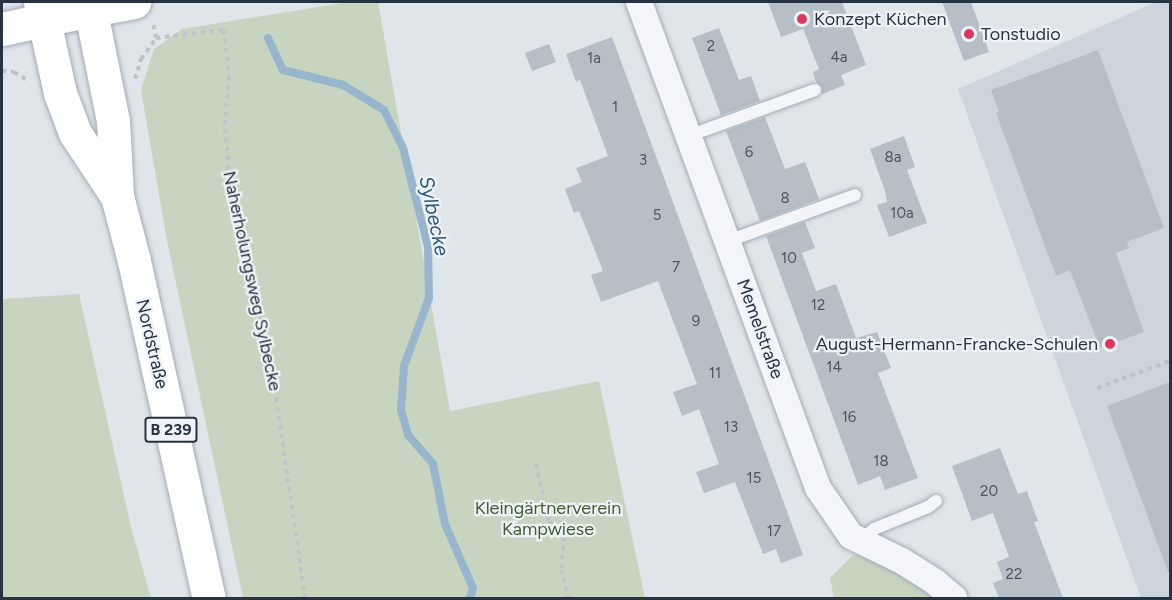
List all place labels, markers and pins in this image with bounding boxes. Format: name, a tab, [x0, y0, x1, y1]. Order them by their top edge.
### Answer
place label: Konzept Küchen	[814, 8, 947, 30]
marker: Konzept Küchen	[795, 12, 809, 26]
place label: Tonstudio	[981, 23, 1061, 45]
marker: Tonstudio	[962, 27, 976, 41]
place label: August-Hermann-Francke-Schulen	[816, 333, 1098, 355]
marker: August-Hermann-Francke-Schulen	[1103, 337, 1117, 351]

